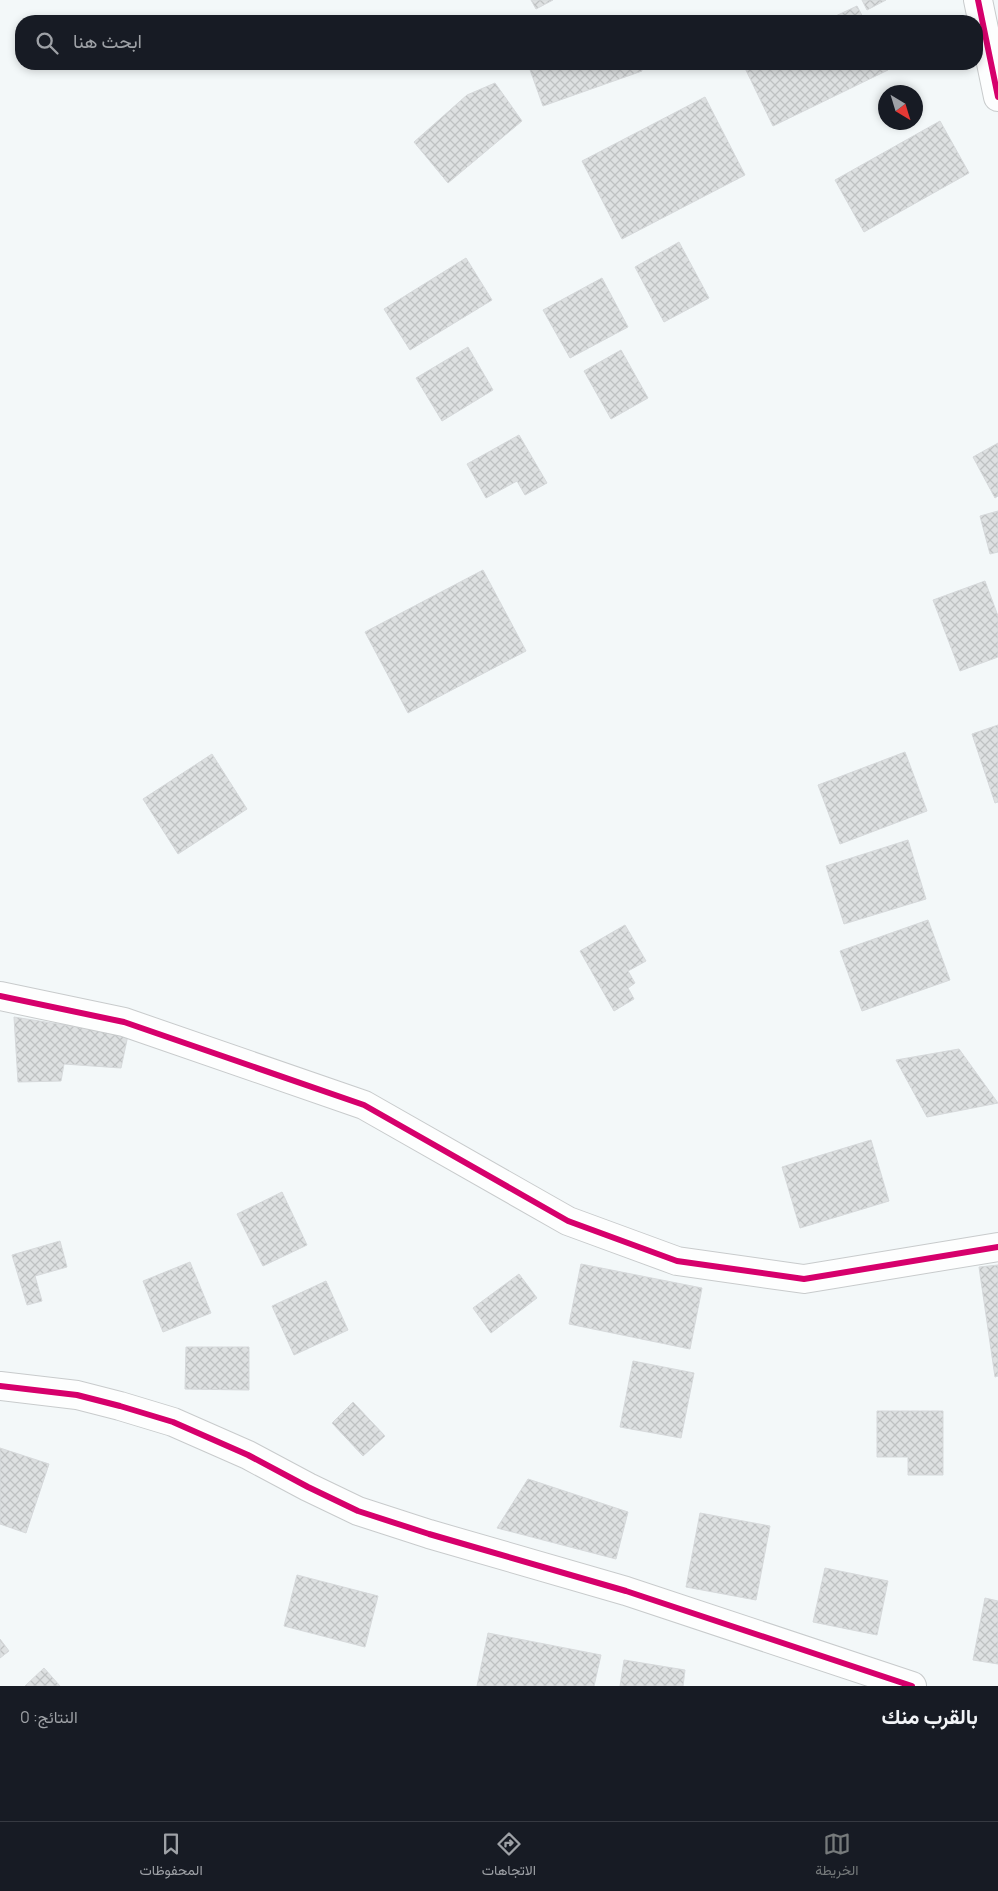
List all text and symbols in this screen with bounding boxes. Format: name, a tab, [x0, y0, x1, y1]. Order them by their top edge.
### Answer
search box	[15, 15, 983, 70]
text: ابحث هنا	[73, 28, 142, 54]
icon: search	[33, 29, 61, 57]
north arrow	[878, 85, 923, 130]
text: بالقرب منك	[882, 1702, 978, 1730]
text: النتائج: 0	[20, 1706, 78, 1728]
tab: المحفوظات	[140, 1830, 203, 1883]
tab: الاتجاهات	[482, 1830, 536, 1883]
tab: الخريطة	[815, 1830, 858, 1883]

